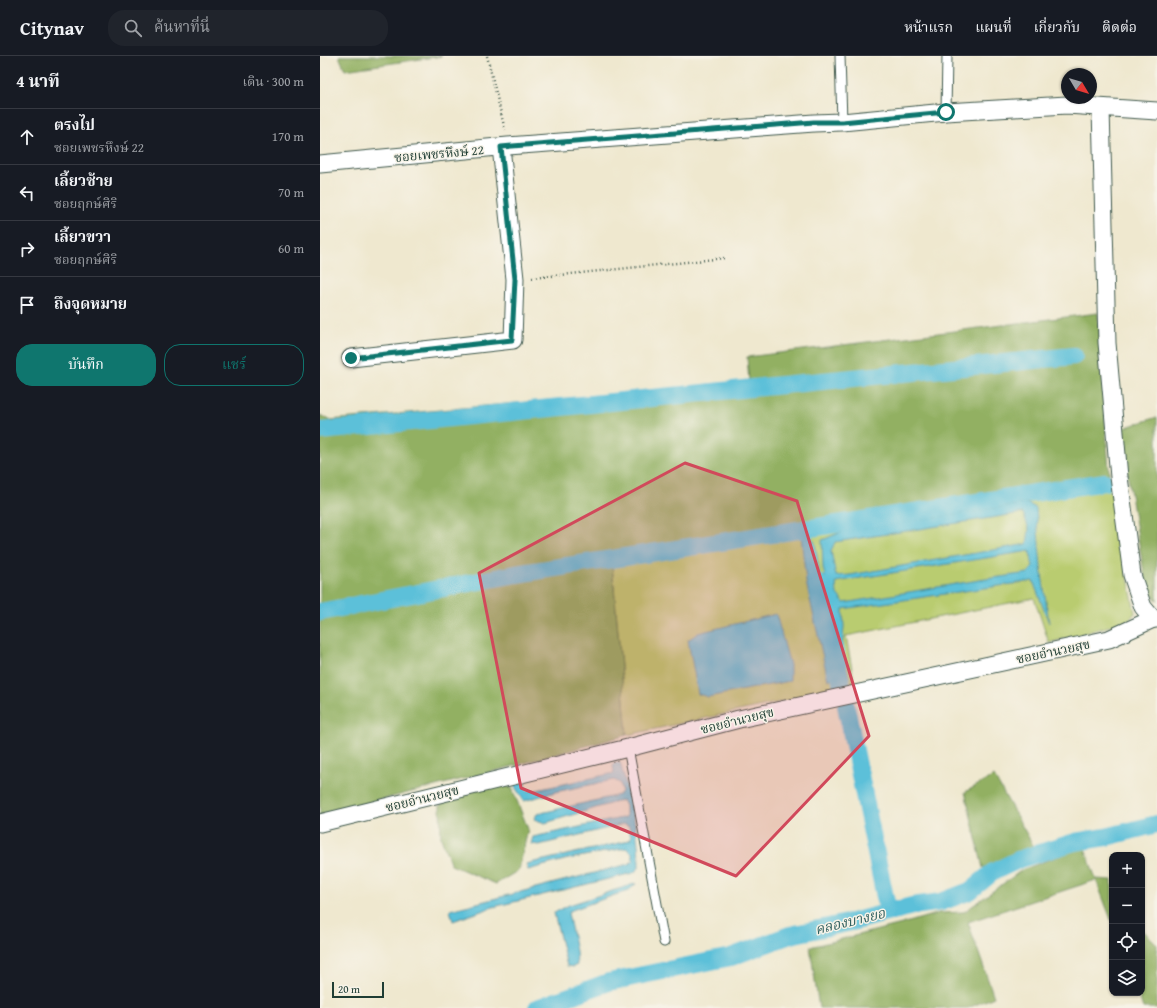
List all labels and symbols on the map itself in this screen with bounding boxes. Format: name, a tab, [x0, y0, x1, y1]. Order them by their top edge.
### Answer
north arrow	[1061, 68, 1097, 104]
route start	[937, 103, 955, 121]
street label: ซอยเพชรหึงษ์ 22	[393, 140, 485, 167]
route end	[342, 349, 360, 367]
street label: ซอยอำนวยสุข	[1014, 634, 1092, 669]
street label: ซอยอำนวยสุข	[698, 702, 776, 739]
street label: ซอยอำนวยสุข	[383, 780, 461, 817]
water label: คลองบางยอ	[813, 902, 888, 939]
scale bar	[332, 980, 384, 999]

